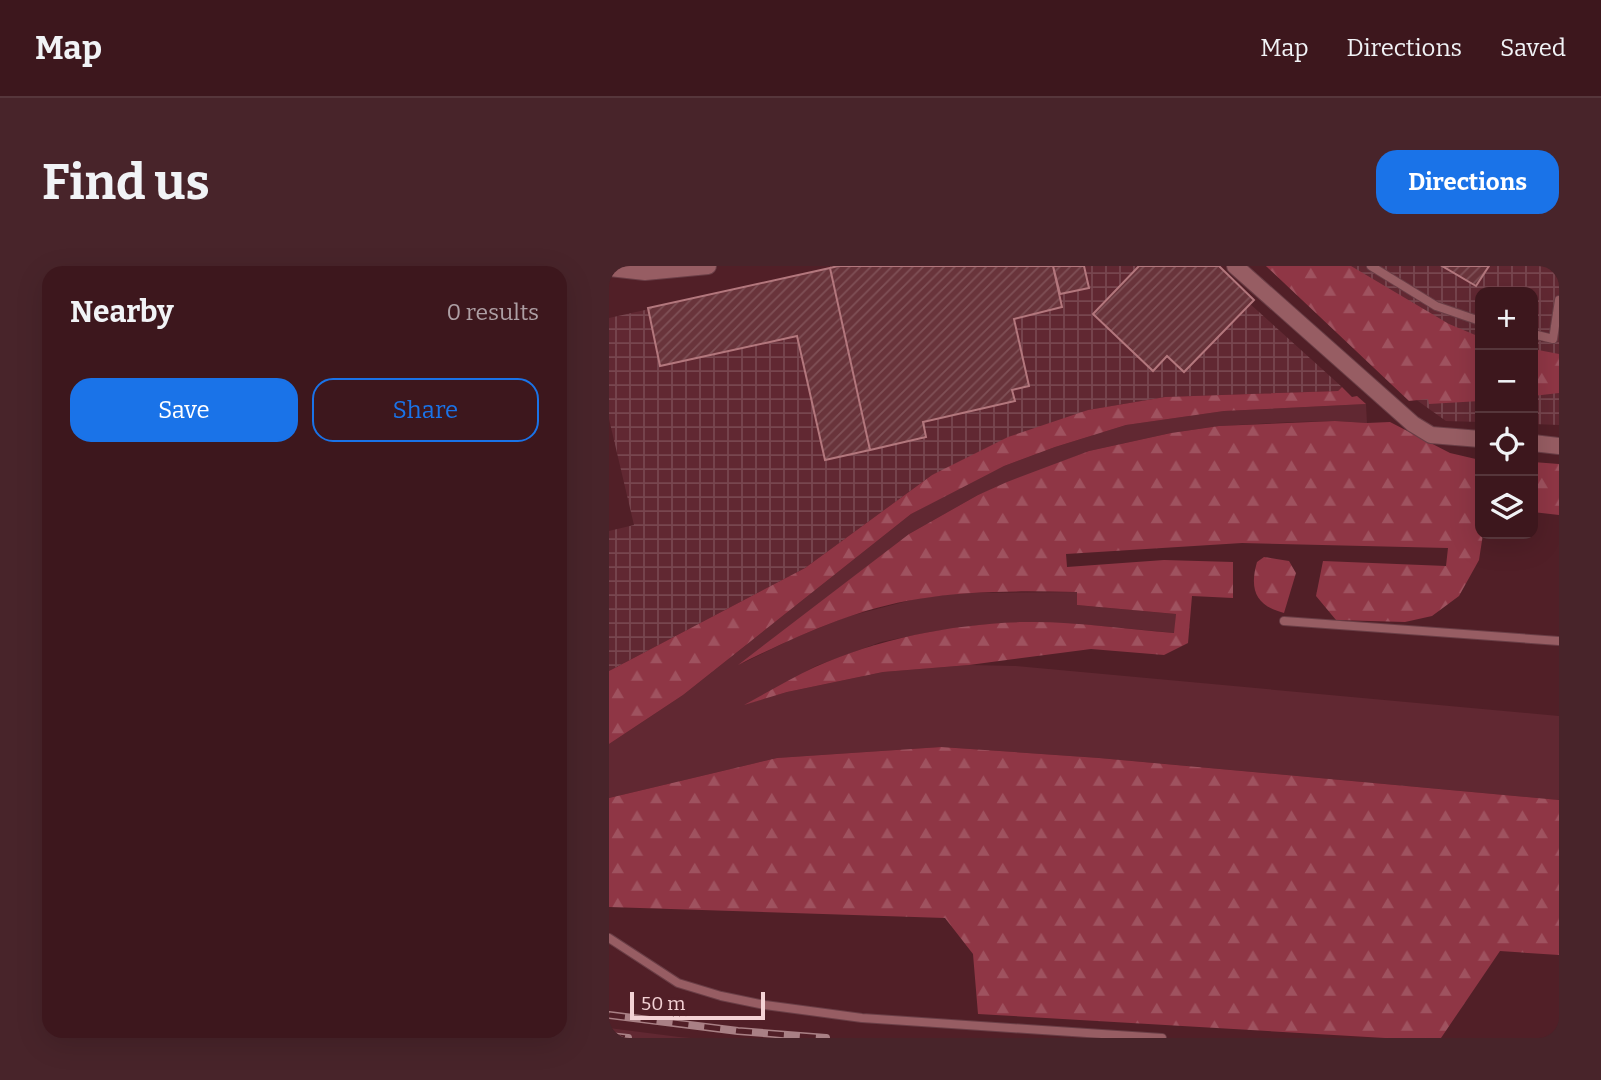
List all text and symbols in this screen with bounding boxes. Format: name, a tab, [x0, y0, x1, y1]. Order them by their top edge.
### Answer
text: Map	[35, 28, 102, 68]
text: Map	[1260, 34, 1309, 62]
text: Directions	[1347, 34, 1462, 62]
text: Saved	[1500, 34, 1566, 62]
button: Directions	[1376, 150, 1559, 214]
text: Find us	[42, 153, 210, 212]
map controls	[1475, 287, 1538, 539]
button: +	[1475, 287, 1538, 350]
text: Nearby	[70, 294, 174, 330]
text: 0 results	[446, 298, 539, 326]
button: −	[1475, 350, 1538, 413]
button: Save	[70, 378, 298, 442]
button: Share	[312, 378, 539, 442]
button: locate	[1475, 413, 1538, 476]
button: layers	[1475, 476, 1538, 539]
scale bar	[630, 989, 765, 1021]
text: 50 m	[641, 992, 685, 1015]

